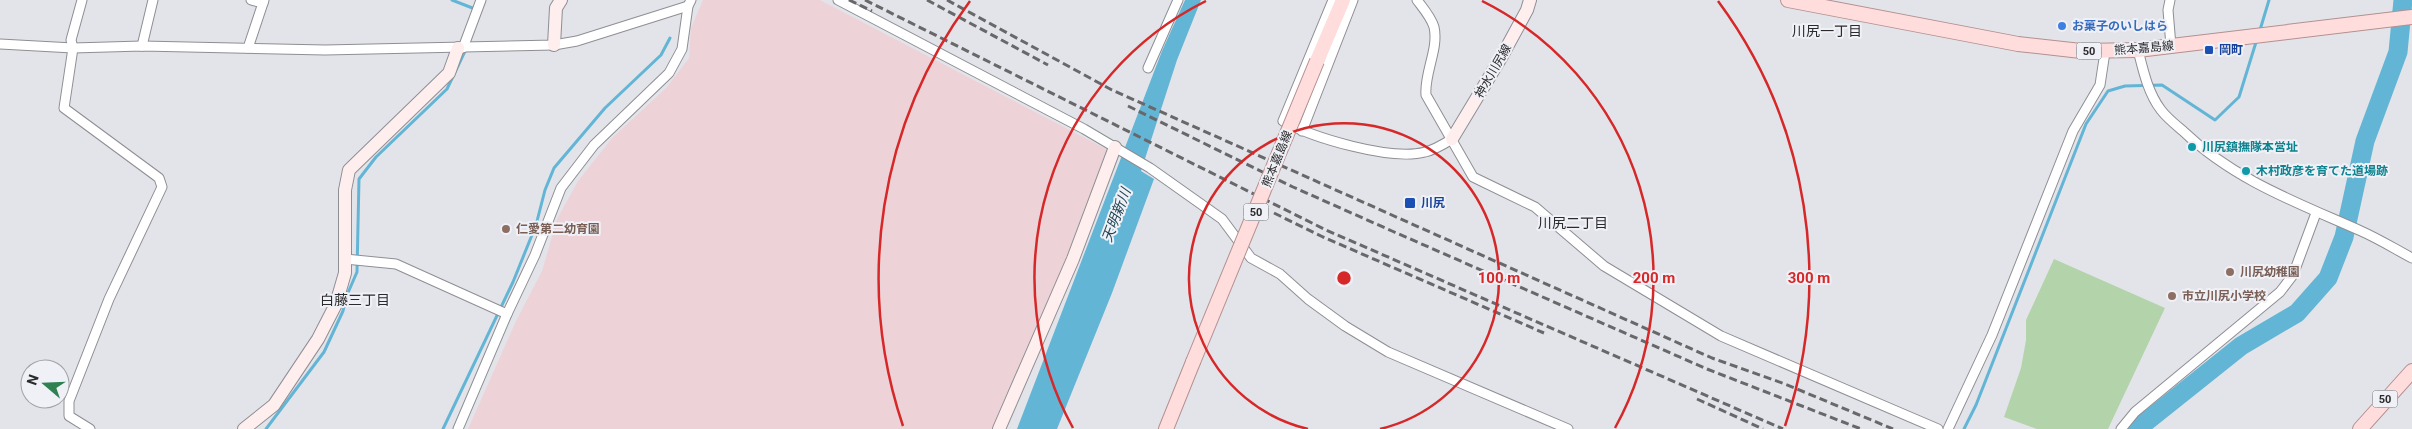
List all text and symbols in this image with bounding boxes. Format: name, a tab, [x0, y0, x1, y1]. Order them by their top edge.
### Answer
place label: お菓子のいしはら	[2072, 19, 2168, 33]
marker: お菓子のいしはら	[2056, 20, 2068, 32]
district label: 川尻一丁目	[1792, 23, 1862, 39]
street label: 熊本嘉島線	[2113, 38, 2175, 58]
street label: 神水川尻線	[1472, 42, 1514, 100]
road number: 50	[2076, 42, 2102, 59]
place label: 岡町	[2219, 43, 2243, 57]
marker: 岡町	[2203, 44, 2215, 56]
street label: 熊本嘉島線	[1259, 129, 1295, 189]
place label: 川尻鎮撫隊本営址	[2202, 140, 2298, 154]
marker: 川尻鎮撫隊本営址	[2186, 141, 2198, 153]
place label: 木村政彦を育てた道場跡	[2256, 164, 2388, 178]
marker: 木村政彦を育てた道場跡	[2240, 165, 2252, 177]
water label: 天明新川	[1098, 184, 1134, 244]
marker: 川尻	[1403, 196, 1417, 210]
place label: 川尻	[1421, 196, 1445, 210]
road number: 50	[1244, 203, 1268, 220]
district label: 川尻二丁目	[1538, 215, 1608, 231]
place label: 仁愛第二幼育園	[516, 222, 600, 236]
marker: 仁愛第二幼育園	[500, 223, 512, 235]
place label: 川尻幼稚園	[2240, 265, 2300, 279]
marker: 川尻幼稚園	[2224, 266, 2236, 278]
centre of rings	[1335, 269, 1353, 287]
text: 100 m	[1478, 269, 1520, 287]
text: 200 m	[1633, 269, 1675, 287]
text: 300 m	[1788, 269, 1830, 287]
place label: 市立川尻小学校	[2182, 289, 2266, 303]
marker: 市立川尻小学校	[2166, 290, 2178, 302]
district label: 白藤三丁目	[320, 292, 390, 308]
north arrow	[20, 359, 70, 409]
text: N	[24, 372, 42, 387]
road number: 50	[2372, 390, 2398, 408]

